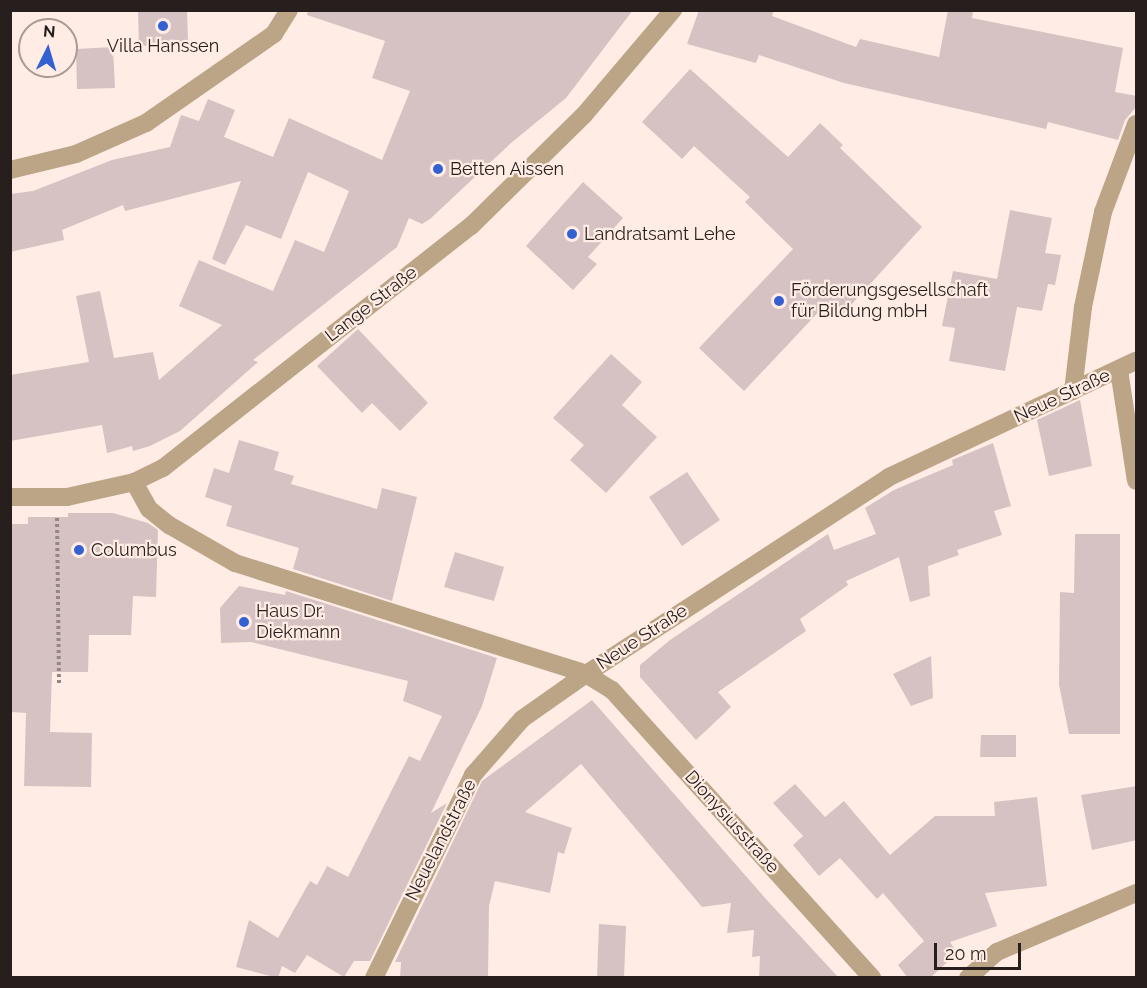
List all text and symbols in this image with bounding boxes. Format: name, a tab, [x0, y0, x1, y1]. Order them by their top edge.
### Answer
north arrow	[18, 18, 78, 78]
marker: Villa Hanssen	[156, 19, 170, 33]
text: N	[43, 22, 56, 42]
place label: Villa Hanssen	[107, 35, 219, 57]
place label: Betten Aissen	[450, 158, 565, 180]
marker: Betten Aissen	[431, 162, 445, 176]
place label: Landratsamt Lehe	[584, 223, 736, 245]
marker: Landratsamt Lehe	[565, 227, 579, 241]
street label: Lange Straße	[321, 261, 421, 347]
place label: Förderungsgesellschaft für Bildung mbH	[791, 280, 988, 322]
marker: Förderungsgesellschaft für Bildung mbH	[772, 294, 786, 308]
street label: Neue Straße	[1011, 364, 1113, 428]
place label: Columbus	[91, 539, 177, 561]
marker: Columbus	[72, 543, 86, 557]
street label: Neue Straße	[593, 600, 691, 674]
place label: Haus Dr. Diekmann	[256, 601, 340, 644]
marker: Haus Dr. Diekmann	[237, 615, 251, 629]
street label: Dionysiusstraße	[680, 766, 784, 878]
street label: Neuelandstraße	[401, 776, 481, 904]
scale bar	[937, 931, 1024, 969]
text: 20 m	[945, 943, 987, 964]

